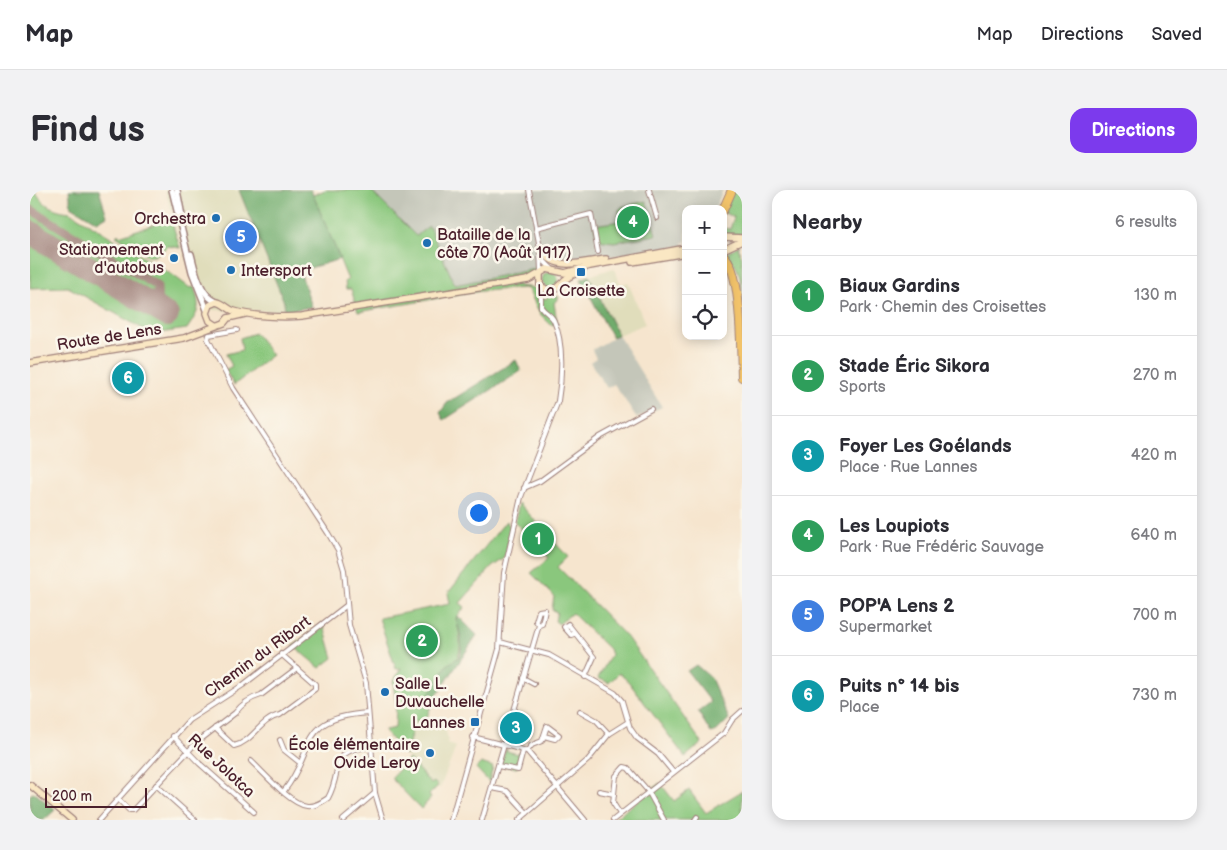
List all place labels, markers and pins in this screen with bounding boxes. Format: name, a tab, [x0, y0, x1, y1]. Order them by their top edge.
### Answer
pin: 4	[617, 203, 649, 241]
place label: Orchestra	[134, 210, 206, 229]
marker: Orchestra	[210, 212, 222, 224]
pin: 5	[225, 218, 257, 256]
place label: Bataille de la côte 70 (Août 1917)	[437, 226, 572, 263]
marker: Bataille de la côte 70 (Août 1917)	[421, 237, 433, 249]
place label: Stationnement d'autobus	[59, 241, 164, 278]
marker: Stationnement d'autobus	[168, 252, 180, 264]
place label: Intersport	[241, 262, 312, 281]
marker: Intersport	[225, 264, 237, 276]
marker: La Croisette	[575, 266, 587, 278]
place label: La Croisette	[537, 282, 626, 301]
pin: 6	[112, 359, 144, 397]
pin: 1	[522, 520, 554, 558]
pin: 2	[406, 622, 438, 660]
place label: Salle L. Duvauchelle	[395, 675, 485, 712]
marker: Salle L. Duvauchelle	[379, 686, 391, 698]
pin: 3	[500, 709, 532, 747]
place label: Lannes	[412, 714, 465, 733]
marker: Lannes	[469, 716, 481, 728]
place label: École élémentaire Ovide Leroy	[288, 734, 421, 773]
marker: École élémentaire Ovide Leroy	[424, 747, 436, 759]

